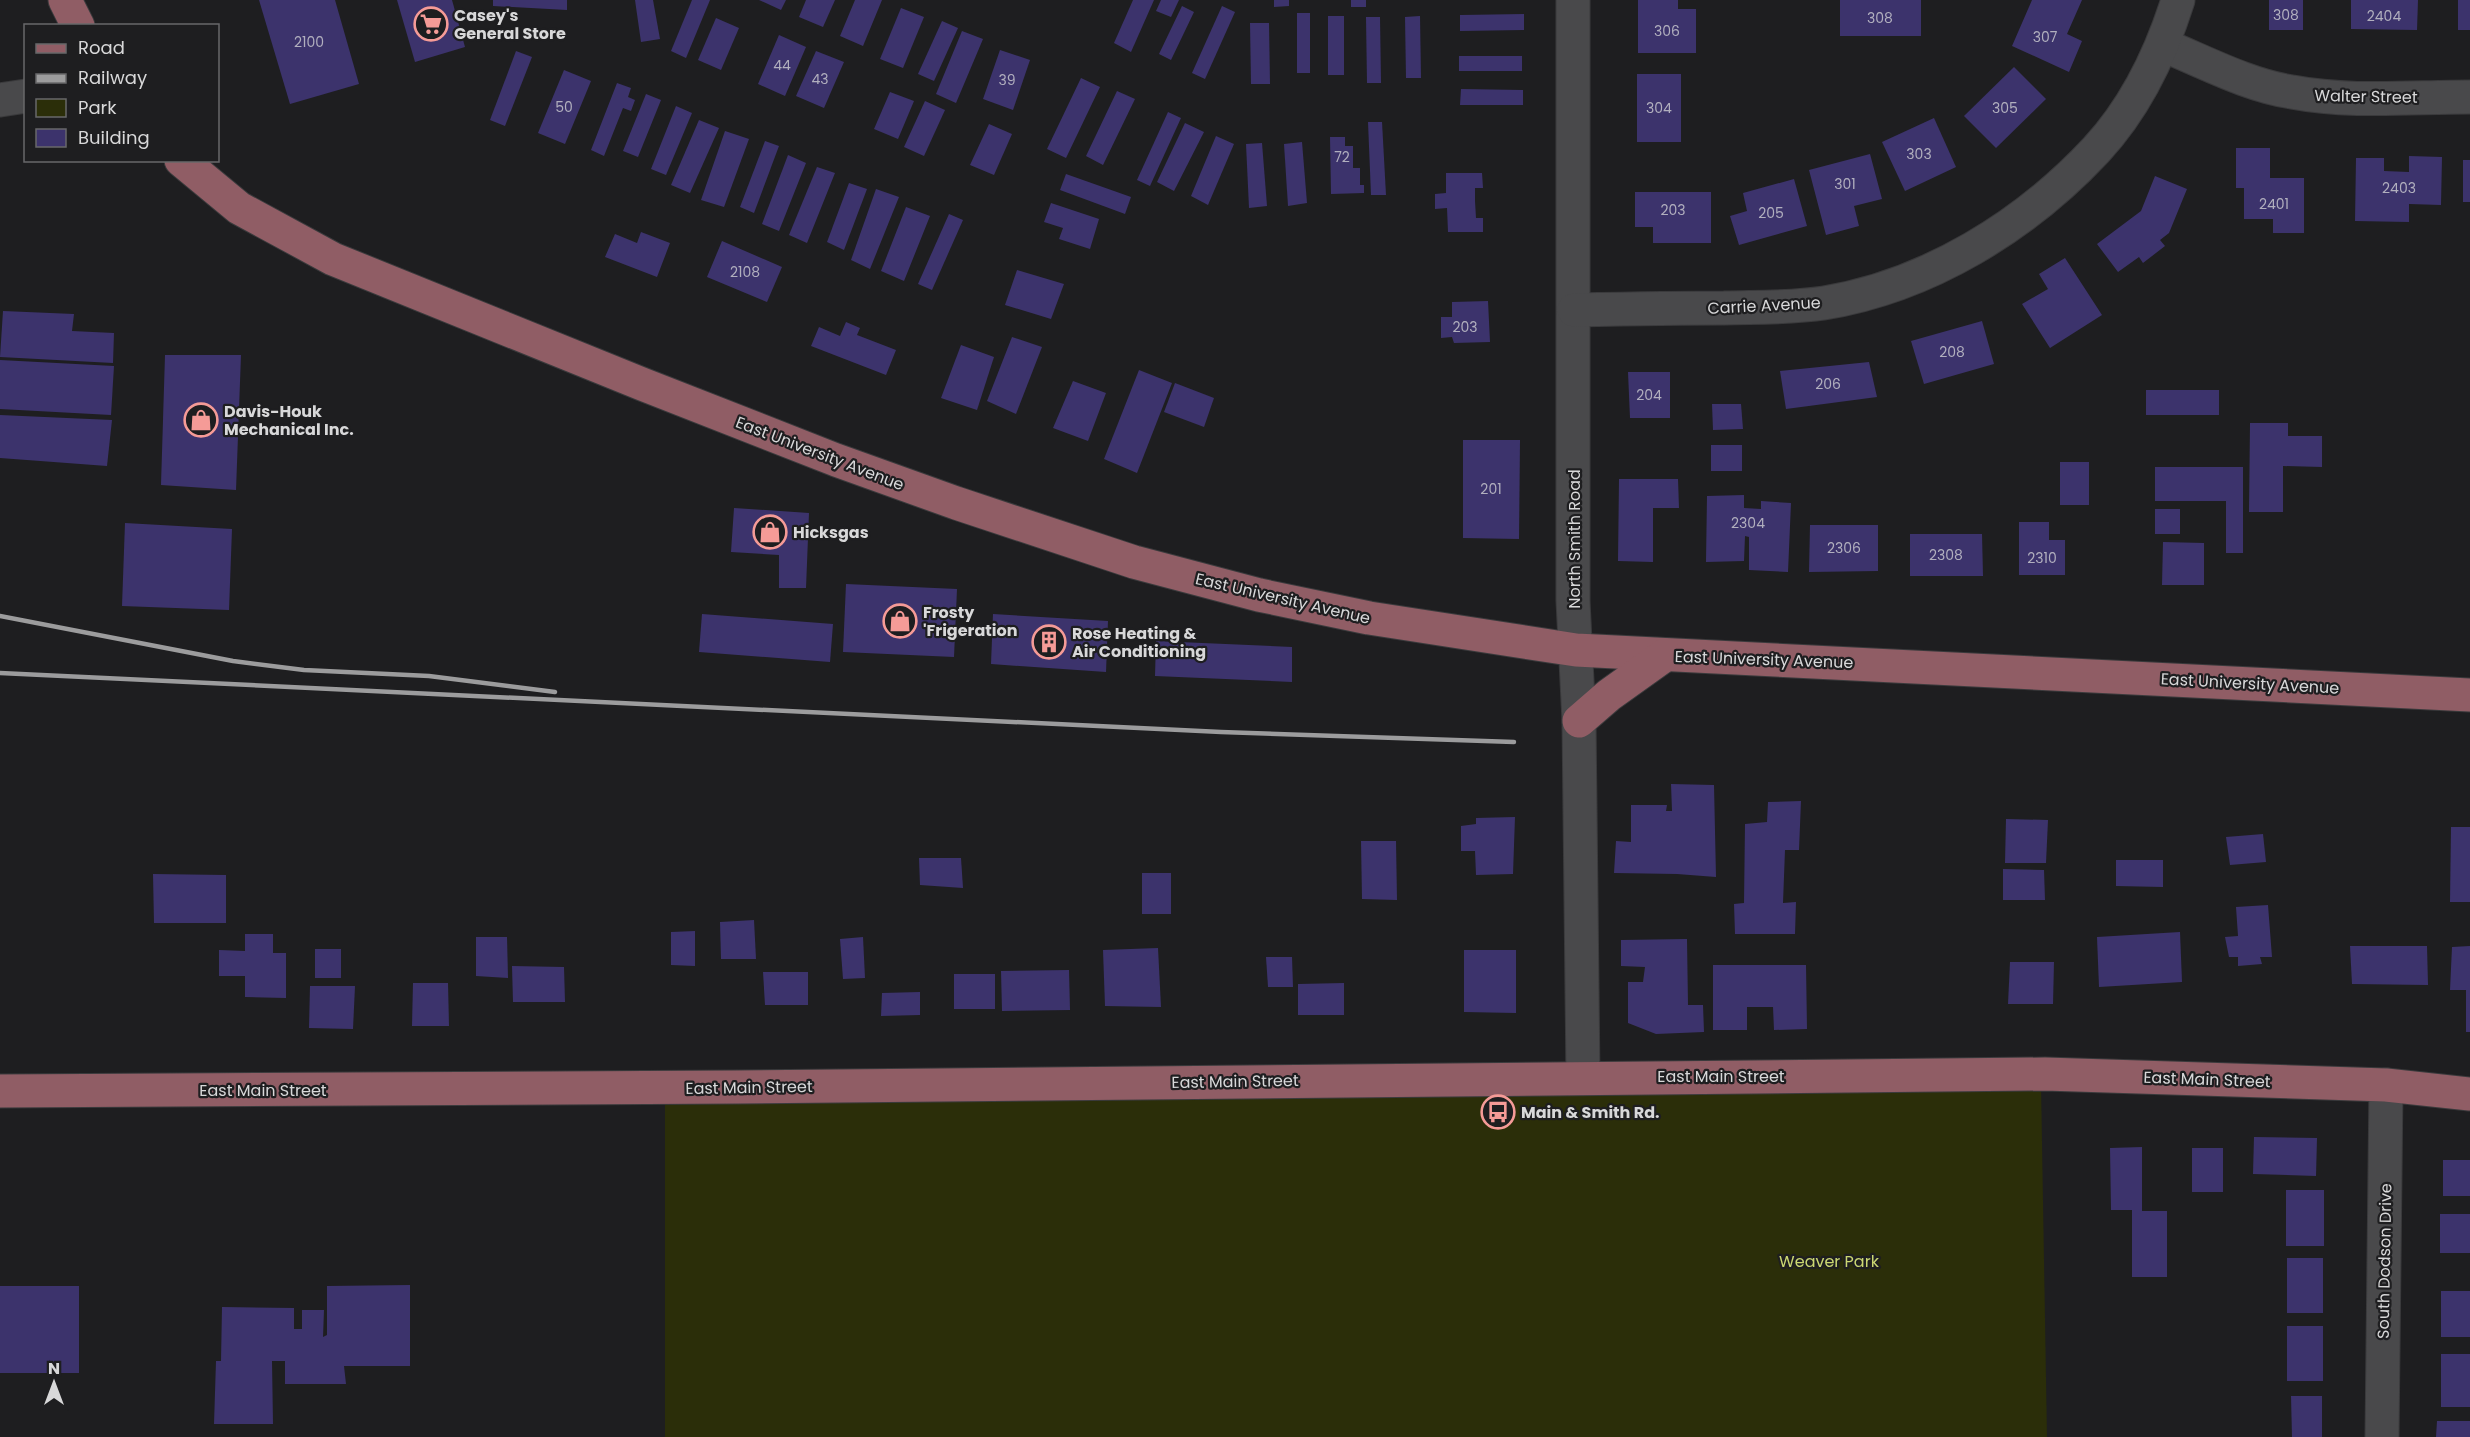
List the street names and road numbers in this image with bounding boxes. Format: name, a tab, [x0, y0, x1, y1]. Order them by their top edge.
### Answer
street label: Walter Street	[2314, 84, 2418, 109]
street label: Carrie Avenue	[1707, 291, 1821, 320]
street label: East University Avenue	[732, 411, 907, 496]
street label: North Smith Road	[1563, 469, 1586, 609]
street label: East University Avenue	[1193, 567, 1373, 630]
street label: East University Avenue	[1674, 645, 1854, 674]
street label: East University Avenue	[2160, 667, 2340, 700]
street label: East Main Street	[1657, 1065, 1785, 1088]
street label: East Main Street	[2143, 1066, 2271, 1093]
street label: East Main Street	[1171, 1069, 1299, 1094]
street label: East Main Street	[685, 1075, 813, 1100]
street label: East Main Street	[199, 1079, 327, 1102]
street label: South Dodson Drive	[2372, 1183, 2397, 1339]

